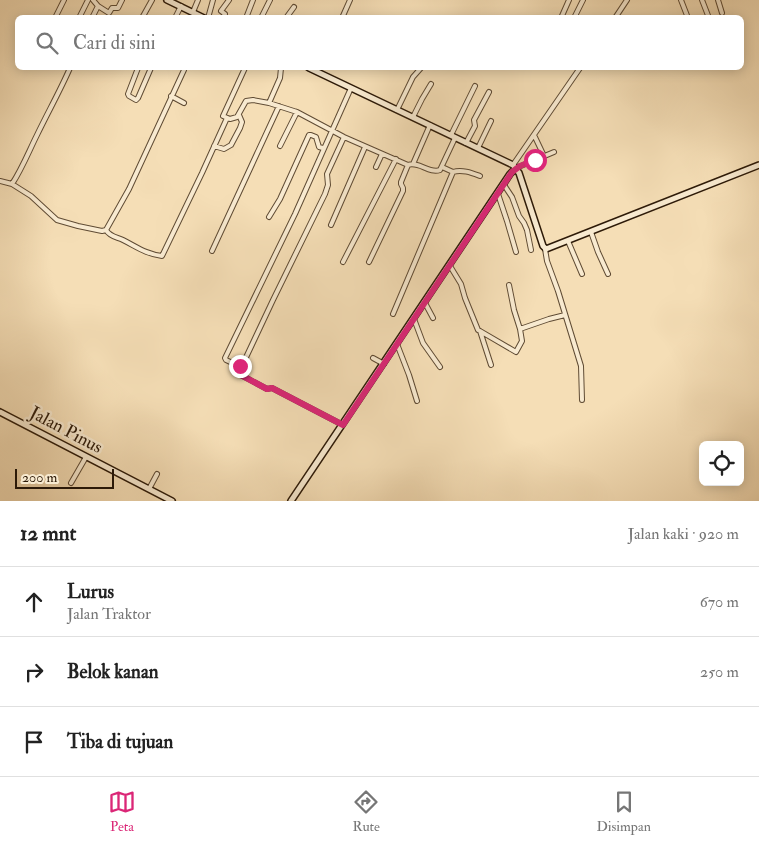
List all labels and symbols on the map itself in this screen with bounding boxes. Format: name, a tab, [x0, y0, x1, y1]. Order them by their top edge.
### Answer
route start	[524, 149, 547, 172]
route end	[229, 355, 252, 378]
street label: Jalan Pinus	[25, 401, 106, 459]
scale bar	[15, 466, 114, 489]

